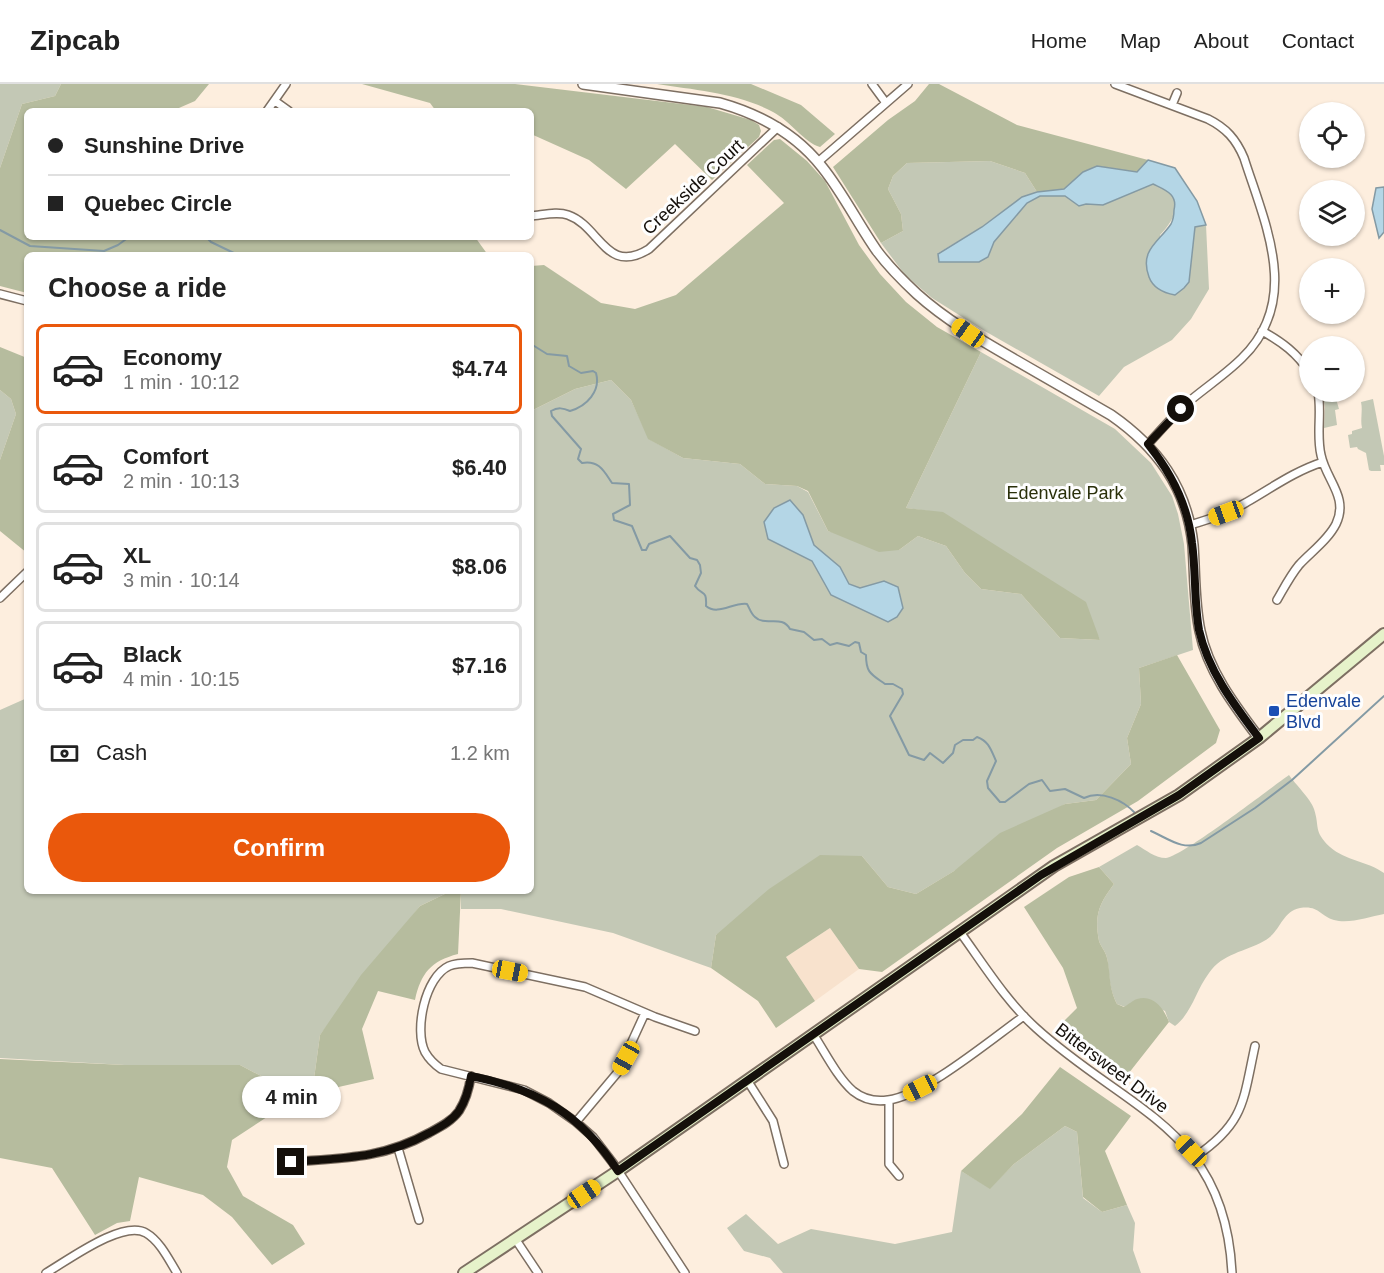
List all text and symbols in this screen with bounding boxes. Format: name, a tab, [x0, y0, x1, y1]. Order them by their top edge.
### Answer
text: Zipcab	[30, 25, 120, 56]
text: Home	[1031, 29, 1087, 52]
text: Map	[1120, 29, 1161, 52]
text: About	[1194, 29, 1249, 52]
text: Contact	[1282, 29, 1354, 52]
map controls	[1299, 102, 1365, 402]
button: locate	[1299, 102, 1365, 168]
text: Sunshine Drive	[84, 133, 244, 158]
street label: Creekside Court	[639, 135, 747, 239]
button: layers	[1299, 180, 1365, 246]
text: Quebec Circle	[84, 191, 232, 216]
button: +	[1299, 258, 1365, 324]
text: Choose a ride	[48, 273, 227, 303]
car	[948, 315, 988, 351]
button: −	[1299, 336, 1365, 402]
icon: car	[51, 342, 105, 396]
text: Economy	[123, 345, 222, 370]
text: $4.74	[452, 356, 507, 381]
text: 1 min · 10:12	[123, 371, 240, 393]
route start	[1167, 395, 1194, 422]
icon: car	[51, 441, 105, 495]
text: Comfort	[123, 444, 209, 469]
text: $6.40	[452, 455, 507, 480]
text: 2 min · 10:13	[123, 470, 240, 492]
park label: Edenvale Park	[1006, 483, 1125, 503]
car	[1206, 498, 1246, 528]
icon: car	[51, 540, 105, 594]
text: XL	[123, 543, 151, 568]
text: $8.06	[452, 554, 507, 579]
text: 3 min · 10:14	[123, 569, 240, 591]
icon: car	[51, 639, 105, 693]
text: Black	[123, 642, 182, 667]
text: $7.16	[452, 653, 507, 678]
text: 4 min · 10:15	[123, 668, 240, 690]
place label: Edenvale Blvd	[1286, 691, 1361, 732]
marker: Edenvale Blvd	[1267, 704, 1281, 718]
icon: cash	[48, 737, 81, 770]
text: Cash	[96, 740, 147, 765]
text: 1.2 km	[450, 742, 510, 764]
button: Confirm	[48, 813, 510, 882]
car	[491, 959, 529, 983]
street label: Bittersweet Drive	[1052, 1019, 1172, 1117]
car	[609, 1038, 643, 1078]
car	[900, 1072, 940, 1104]
callout: 4 min	[242, 1075, 340, 1117]
text: 4 min	[265, 1086, 318, 1108]
car	[1172, 1132, 1210, 1170]
route end	[277, 1148, 304, 1175]
car	[564, 1176, 604, 1212]

